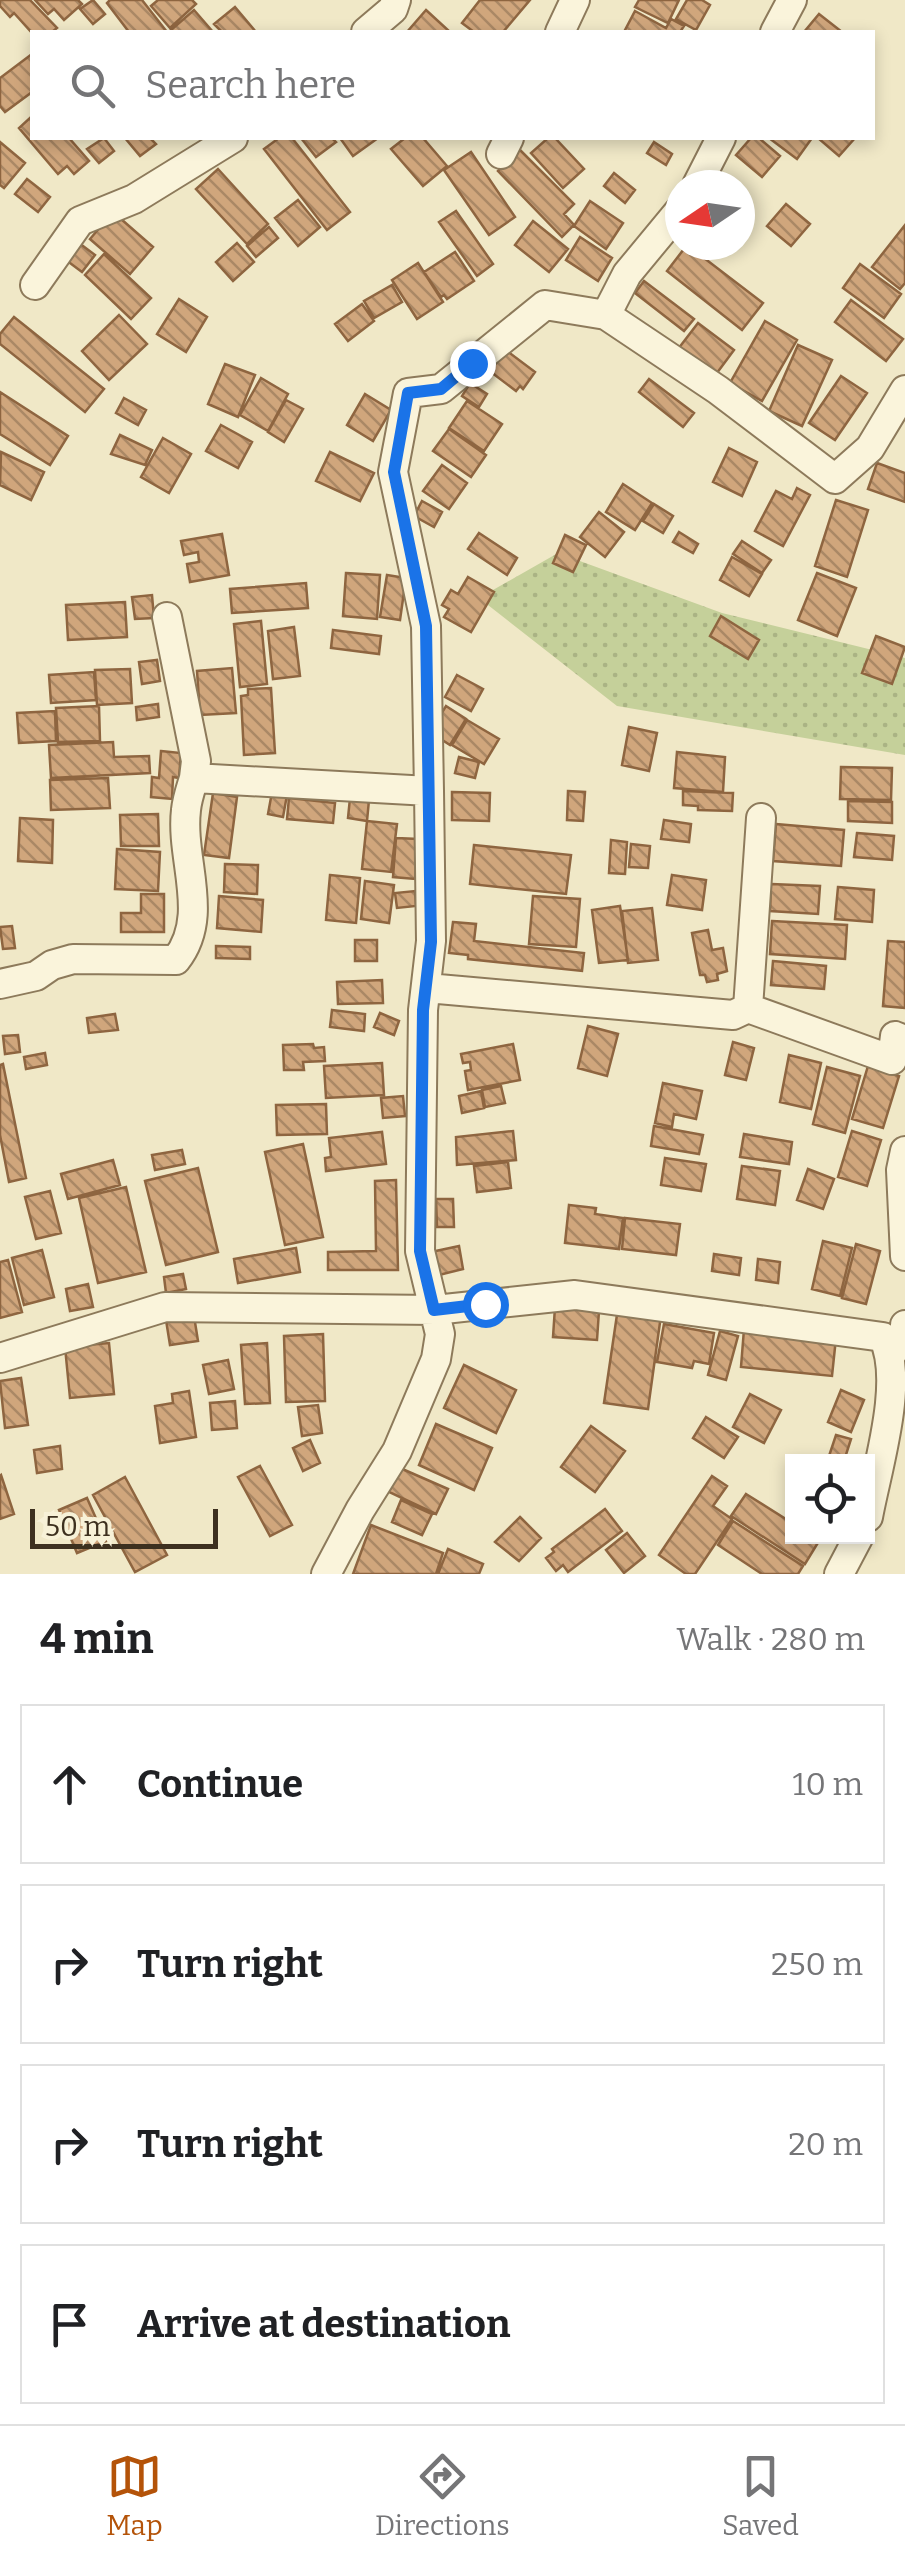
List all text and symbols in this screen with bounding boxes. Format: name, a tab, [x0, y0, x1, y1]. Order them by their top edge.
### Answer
search box	[30, 30, 875, 140]
icon: search	[65, 58, 120, 113]
text: Search here	[145, 62, 356, 108]
north arrow	[665, 170, 755, 260]
route end	[450, 341, 496, 387]
route start	[463, 1282, 509, 1328]
map controls	[785, 1454, 875, 1544]
button: locate	[785, 1454, 875, 1544]
scale bar	[30, 1504, 218, 1548]
text: 50 m	[45, 1510, 110, 1543]
text: 4 min	[40, 1614, 154, 1664]
text: Walk · 280 m	[676, 1620, 865, 1658]
icon: ahead	[42, 1757, 97, 1812]
text: Continue	[137, 1761, 303, 1807]
text: 10 m	[793, 1765, 863, 1803]
icon: right	[42, 1937, 97, 1992]
text: Turn right	[137, 1941, 323, 1987]
text: 250 m	[771, 1945, 863, 1983]
icon: right	[42, 2117, 97, 2172]
text: Turn right	[137, 2121, 323, 2167]
text: 20 m	[788, 2125, 863, 2163]
icon: arrive	[42, 2297, 97, 2352]
text: Arrive at destination	[137, 2301, 510, 2347]
tab: Map	[106, 2449, 163, 2542]
tab: Directions	[375, 2449, 510, 2542]
tab: Saved	[722, 2449, 799, 2542]

